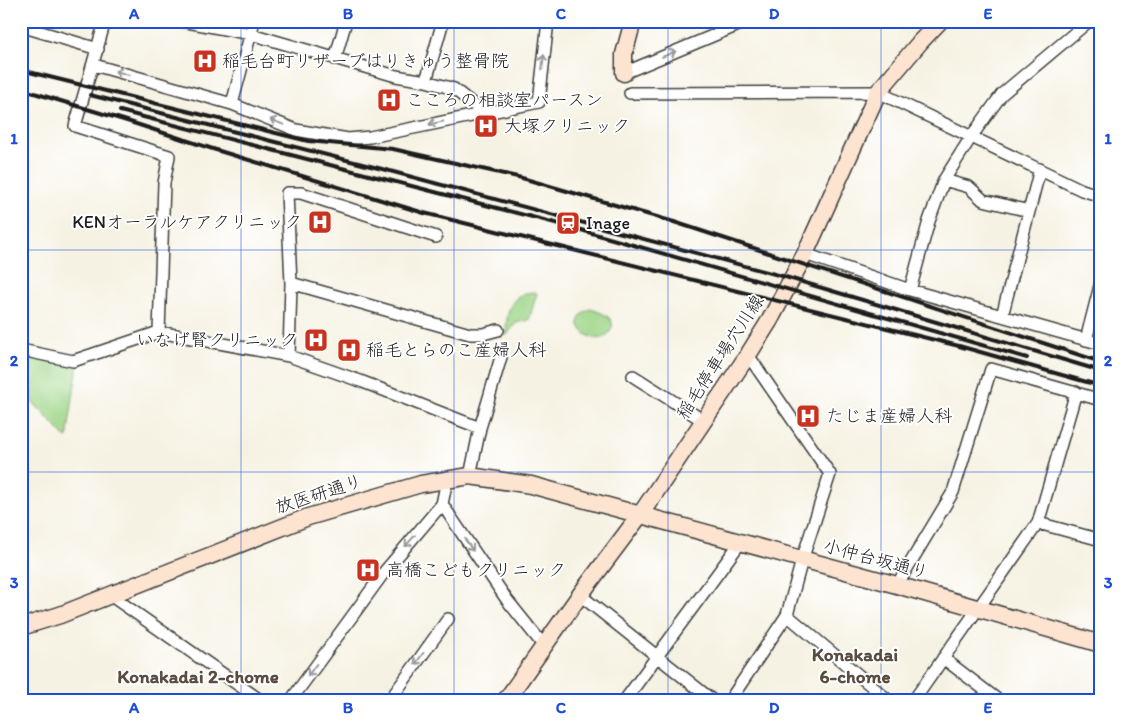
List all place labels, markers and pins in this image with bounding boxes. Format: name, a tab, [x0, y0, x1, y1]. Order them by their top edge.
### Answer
hospital icon: 稲毛台町リザーブはりきゅう整骨院	[192, 48, 218, 74]
place label: 稲毛台町リザーブはりきゅう整骨院	[222, 50, 509, 72]
hospital icon: こころの相談室パースン	[376, 87, 402, 113]
place label: こころの相談室パースン	[406, 89, 603, 111]
hospital icon: 大塚クリニック	[473, 113, 499, 139]
place label: 大塚クリニック	[504, 115, 630, 137]
hospital icon: KENオーラルケアクリニック	[307, 209, 333, 235]
station icon: Inage	[555, 210, 581, 236]
place label: KENオーラルケアクリニック	[72, 211, 302, 233]
place label: Inage	[586, 212, 630, 234]
hospital icon: いなげ腎クリニック	[303, 327, 329, 353]
place label: いなげ腎クリニック	[136, 329, 298, 351]
hospital icon: 稲毛とらのこ産婦人科	[336, 337, 362, 363]
place label: 稲毛とらのこ産婦人科	[366, 339, 546, 361]
hospital icon: たじま産婦人科	[795, 403, 821, 429]
place label: たじま産婦人科	[826, 405, 952, 427]
hospital icon: 高橋こどもクリニック	[355, 557, 381, 583]
place label: 高橋こどもクリニック	[386, 559, 566, 581]

